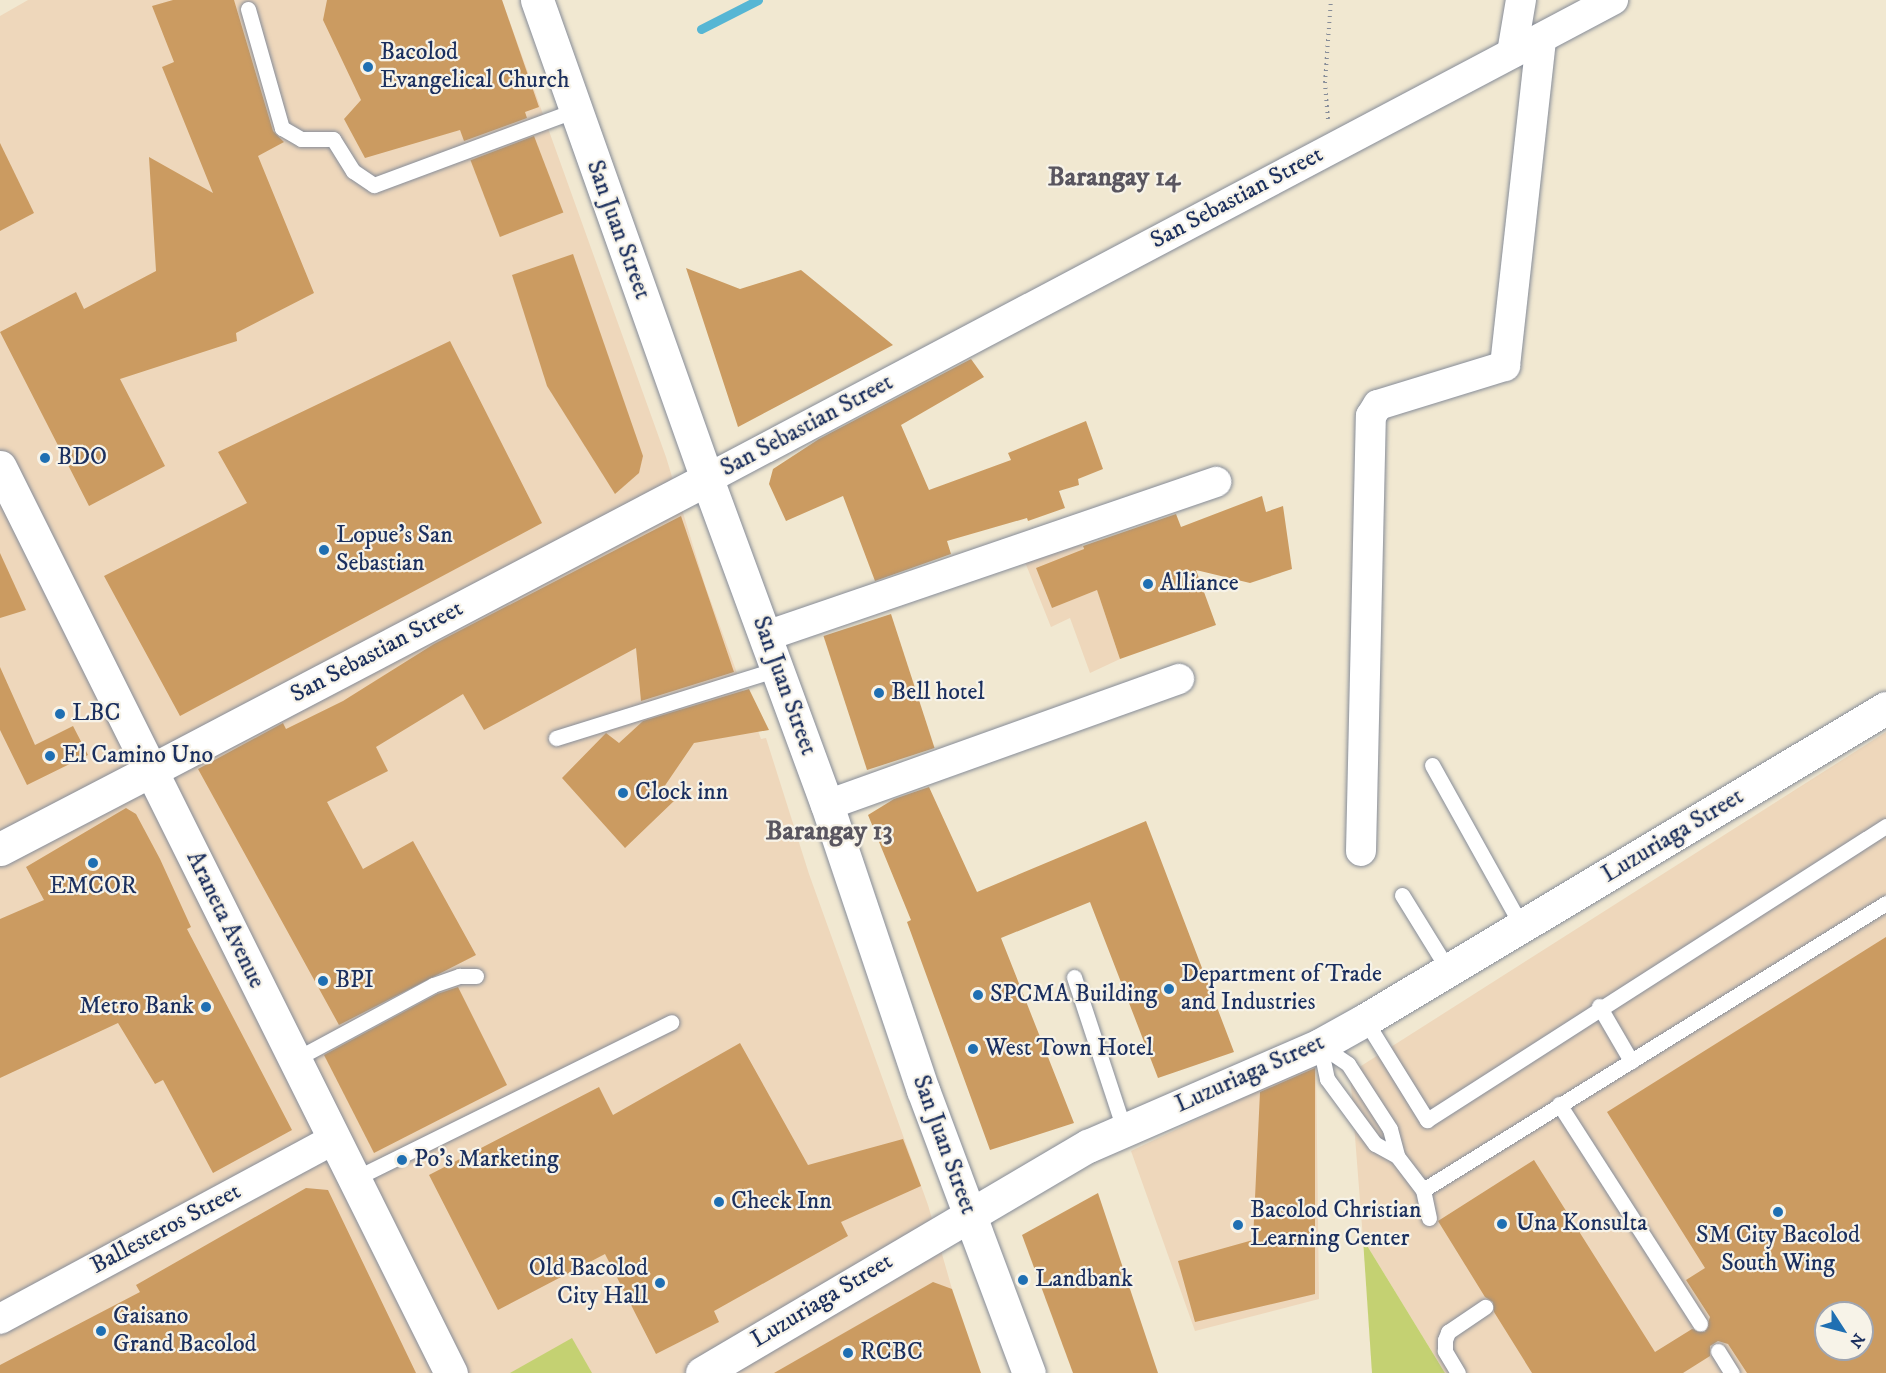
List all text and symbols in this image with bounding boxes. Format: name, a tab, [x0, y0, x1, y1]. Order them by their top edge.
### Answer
place label: Bacolod Evangelical Church	[380, 39, 569, 95]
marker: Bacolod Evangelical Church	[361, 60, 375, 74]
street label: San Sebastian Street	[1146, 140, 1328, 256]
street label: San Juan Street	[580, 157, 656, 303]
district label: Barangay 14	[1048, 162, 1180, 194]
street label: San Sebastian Street	[716, 368, 898, 484]
place label: BDO	[57, 444, 107, 472]
marker: BDO	[38, 451, 52, 465]
place label: Lopue's San Sebastian	[336, 522, 453, 578]
marker: Lopue's San Sebastian	[317, 543, 331, 557]
place label: Alliance	[1160, 570, 1239, 598]
marker: Alliance	[1141, 577, 1155, 591]
street label: San Sebastian Street	[286, 594, 468, 710]
street label: San Juan Street	[746, 613, 822, 759]
place label: Bell hotel	[891, 679, 985, 707]
marker: Bell hotel	[872, 686, 886, 700]
place label: LBC	[72, 700, 120, 728]
marker: LBC	[53, 707, 67, 721]
place label: El Camino Uno	[62, 742, 213, 770]
marker: El Camino Uno	[43, 749, 57, 763]
place label: Clock inn	[635, 779, 728, 807]
street label: Luzuriaga Street	[1597, 782, 1749, 890]
marker: Clock inn	[616, 786, 630, 800]
district label: Barangay 13	[765, 816, 893, 848]
street label: Araneta Avenue	[179, 847, 271, 993]
marker: EMCOR	[86, 856, 100, 870]
place label: EMCOR	[49, 873, 137, 901]
place label: Department of Trade and Industries	[1181, 961, 1382, 1017]
place label: BPI	[335, 967, 374, 995]
marker: BPI	[316, 974, 330, 988]
place label: SPCMA Building	[990, 981, 1157, 1009]
marker: Department of Trade and Industries	[1162, 982, 1176, 996]
marker: SPCMA Building	[971, 988, 985, 1002]
place label: Metro Bank	[79, 993, 194, 1021]
marker: Metro Bank	[199, 1000, 213, 1014]
street label: Luzuriaga Street	[1171, 1028, 1329, 1120]
place label: West Town Hotel	[985, 1035, 1153, 1063]
marker: West Town Hotel	[966, 1042, 980, 1056]
street label: San Juan Street	[906, 1072, 982, 1218]
place label: Po's Marketing	[414, 1146, 559, 1174]
marker: Po's Marketing	[395, 1153, 409, 1167]
street label: Ballesteros Street	[86, 1177, 246, 1281]
place label: Check Inn	[731, 1188, 832, 1216]
marker: Check Inn	[712, 1195, 726, 1209]
place label: Bacolod Christian Learning Center	[1250, 1197, 1422, 1253]
marker: SM City Bacolod South Wing	[1771, 1205, 1785, 1219]
place label: Una Konsulta	[1516, 1210, 1647, 1238]
marker: Una Konsulta	[1493, 1215, 1511, 1233]
marker: Bacolod Christian Learning Center	[1231, 1218, 1245, 1232]
place label: SM City Bacolod South Wing	[1696, 1222, 1860, 1278]
street label: Luzuriaga Street	[746, 1247, 898, 1355]
place label: Old Bacolod City Hall	[529, 1255, 648, 1311]
place label: Landbank	[1035, 1266, 1133, 1294]
marker: Landbank	[1016, 1273, 1030, 1287]
marker: Old Bacolod City Hall	[653, 1276, 667, 1290]
north arrow	[1814, 1301, 1874, 1361]
place label: Gaisano Grand Bacolod	[113, 1303, 257, 1359]
marker: Gaisano Grand Bacolod	[94, 1324, 108, 1338]
text: N	[1845, 1329, 1869, 1352]
place label: RCBC	[860, 1339, 923, 1367]
marker: RCBC	[841, 1346, 855, 1360]

